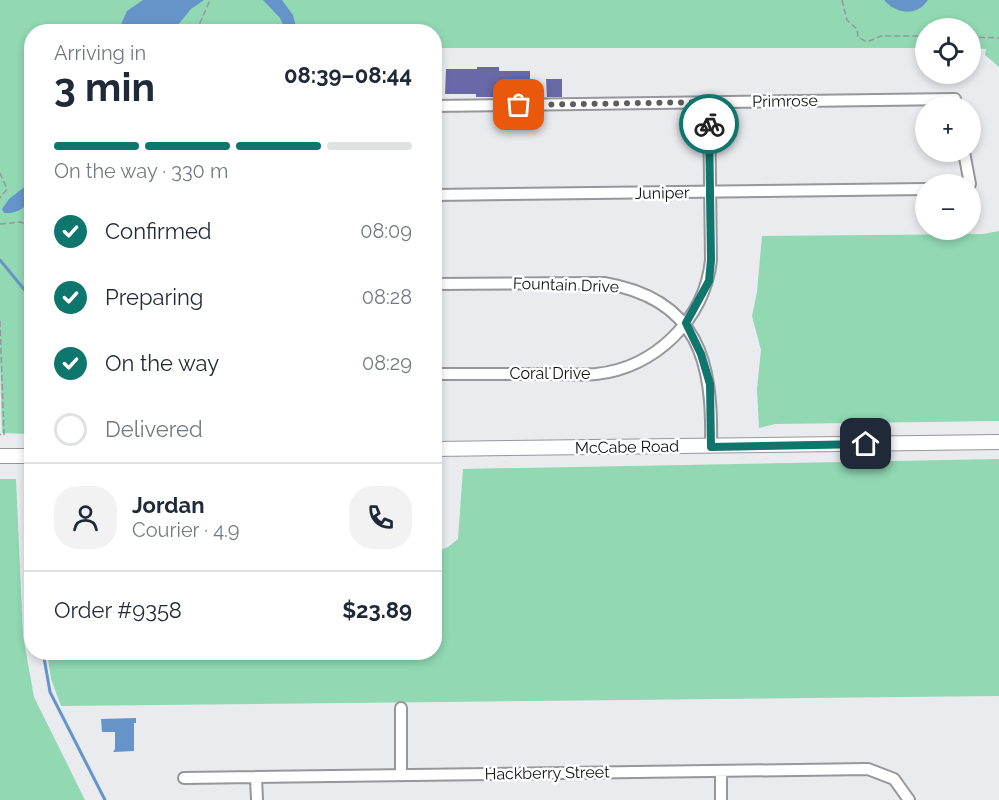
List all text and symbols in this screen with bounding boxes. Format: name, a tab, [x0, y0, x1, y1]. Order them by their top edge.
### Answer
map controls	[915, 18, 981, 240]
button: locate	[915, 18, 981, 84]
text: Arriving in	[54, 41, 146, 65]
text: 08:39–08:44	[284, 62, 412, 88]
text: 3 min	[54, 64, 155, 110]
pin	[493, 79, 544, 130]
icon: bag	[502, 88, 535, 121]
street label: Primrose	[752, 91, 818, 111]
courier	[679, 94, 739, 154]
button: +	[915, 96, 981, 162]
icon: bike	[693, 108, 726, 141]
text: On the way · 330 m	[54, 159, 228, 183]
button: −	[915, 174, 981, 240]
street label: Juniper	[634, 183, 690, 203]
icon: check	[54, 215, 87, 248]
text: Confirmed	[105, 218, 212, 244]
text: 08:09	[360, 219, 412, 243]
street label: Fountain Drive	[513, 274, 619, 296]
icon: check	[54, 281, 87, 314]
text: Preparing	[105, 284, 203, 310]
text: 08:28	[362, 285, 412, 309]
icon: check	[54, 347, 87, 380]
text: On the way	[105, 350, 219, 376]
text: 08:29	[362, 351, 412, 375]
street label: Coral Drive	[510, 364, 590, 383]
text: Delivered	[105, 416, 203, 442]
pin	[840, 418, 891, 469]
icon: home	[849, 427, 882, 460]
street label: McCabe Road	[575, 437, 679, 457]
button: person	[54, 486, 117, 549]
button: phone	[349, 486, 412, 549]
text: Jordan	[132, 492, 204, 518]
text: Courier · 4.9	[132, 518, 240, 542]
text: Order #9358	[54, 597, 182, 623]
text: $23.89	[342, 597, 412, 623]
street label: Hackberry Street	[484, 762, 610, 784]

